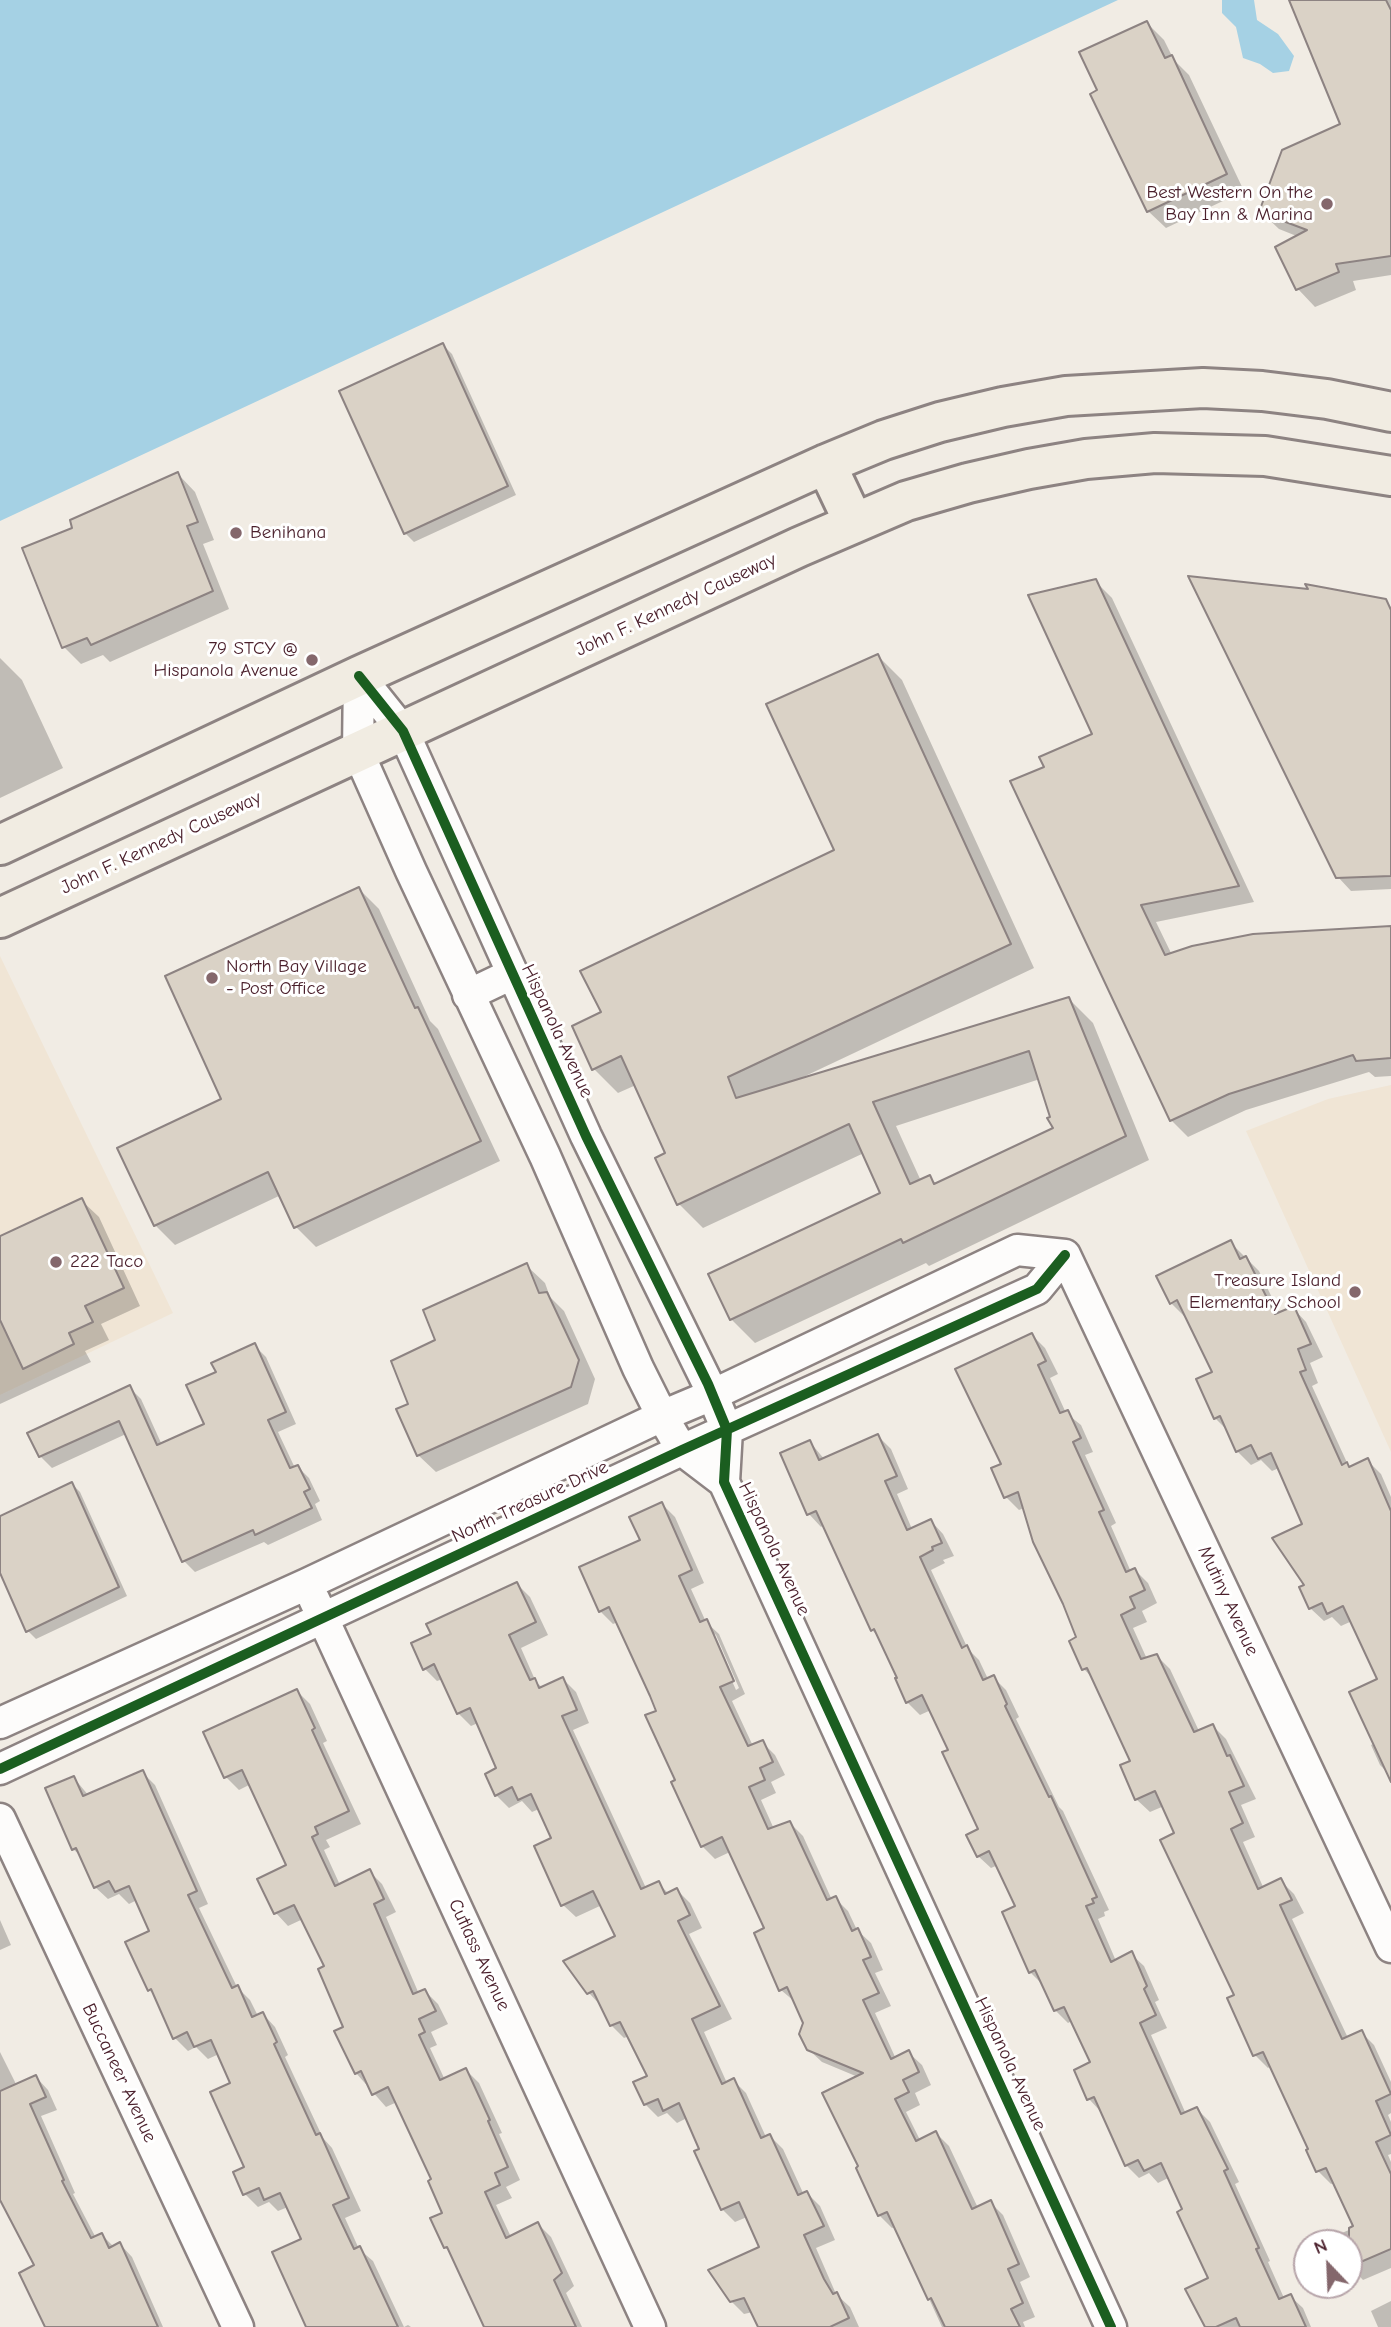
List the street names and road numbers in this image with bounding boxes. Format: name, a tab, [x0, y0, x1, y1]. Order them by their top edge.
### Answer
street label: John F. Kennedy Causeway	[572, 548, 780, 662]
street label: John F. Kennedy Causeway	[57, 786, 265, 900]
street label: Hispanola Avenue	[516, 961, 598, 1101]
street label: North Treasure Drive	[448, 1456, 612, 1548]
street label: Hispanola Avenue	[733, 1479, 815, 1619]
street label: Mutiny Avenue	[1193, 1542, 1263, 1660]
street label: Cutlass Avenue	[443, 1895, 515, 2015]
street label: Hispanola Avenue	[969, 1994, 1051, 2134]
street label: Buccaneer Avenue	[77, 2000, 161, 2146]

